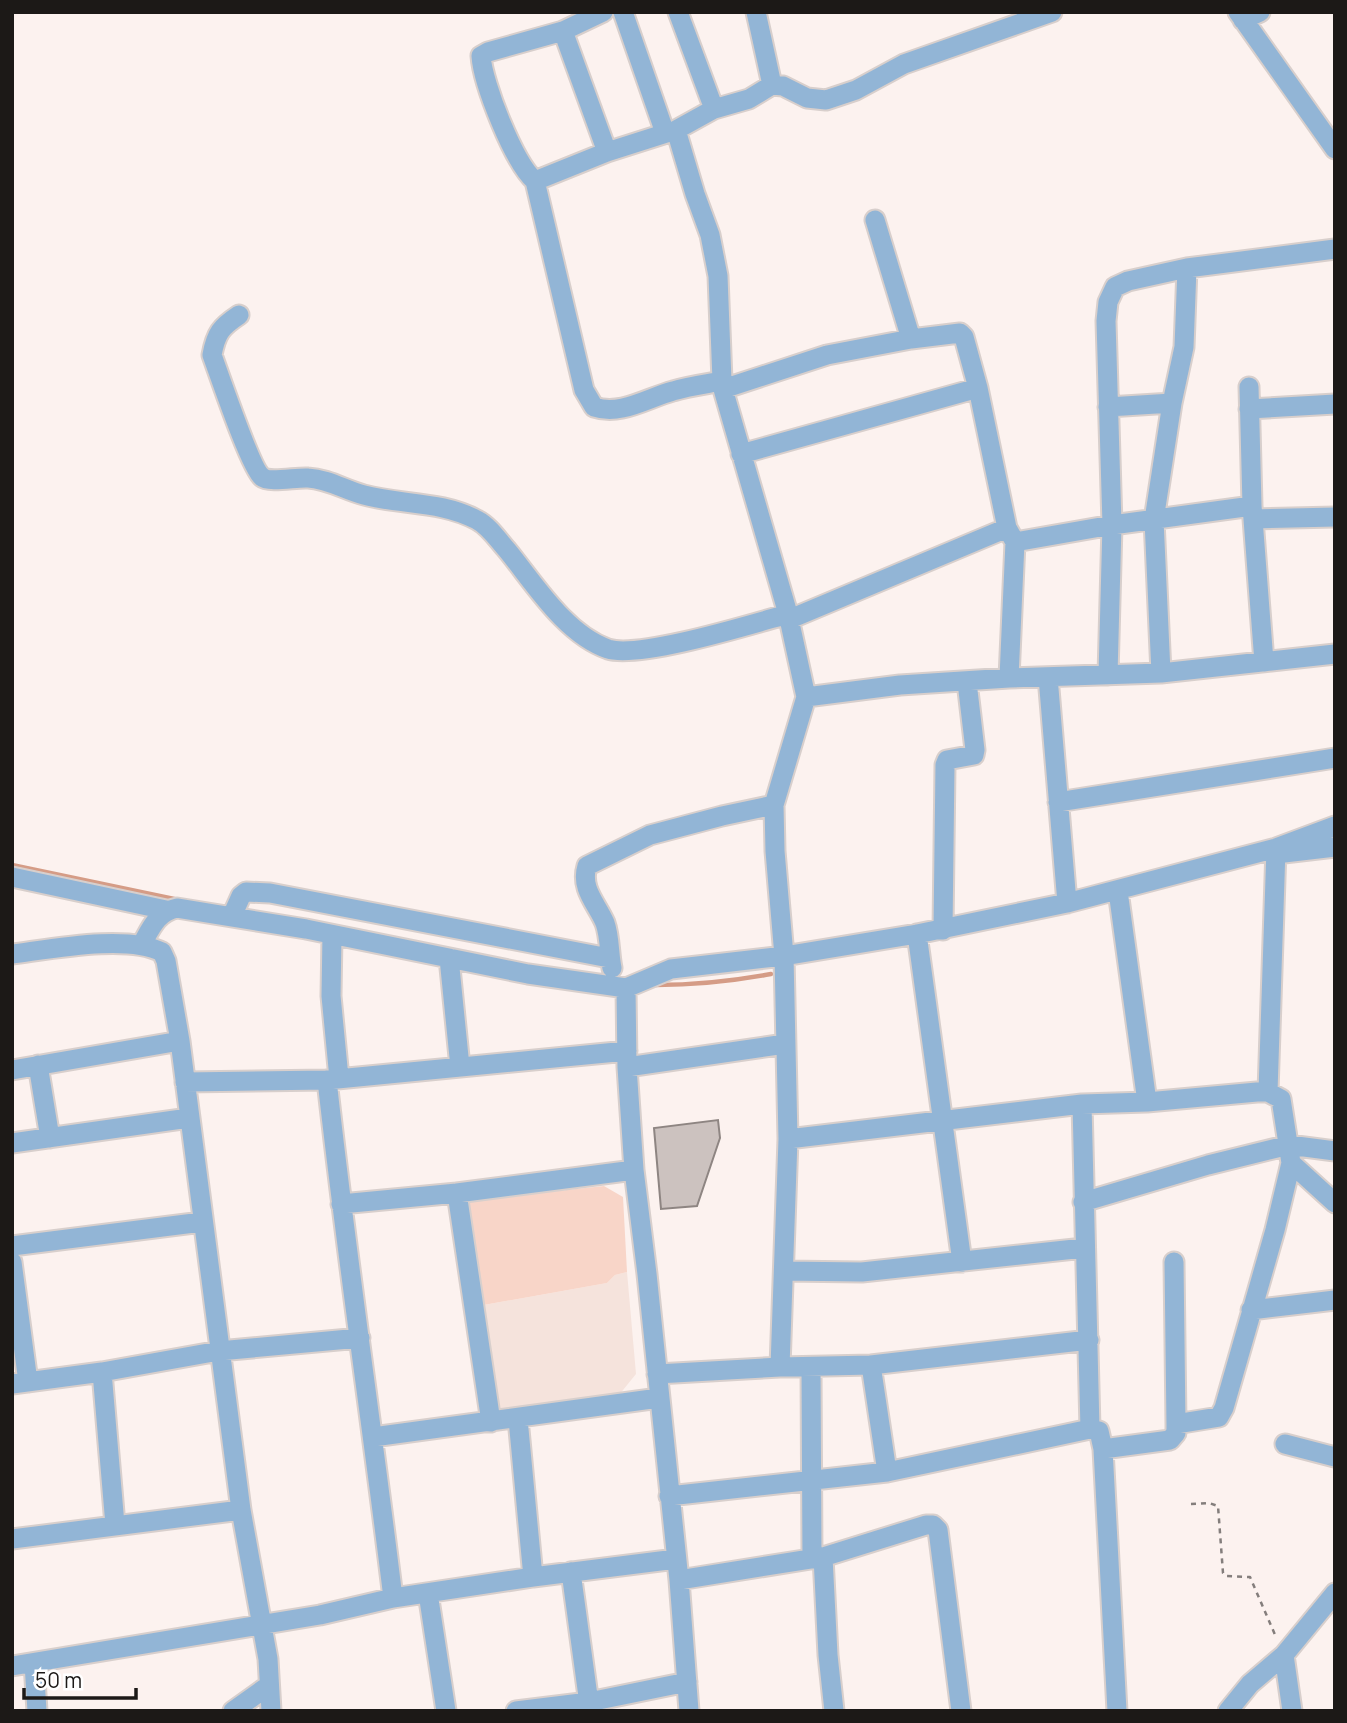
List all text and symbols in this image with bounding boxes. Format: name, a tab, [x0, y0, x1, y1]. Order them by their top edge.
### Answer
scale bar	[24, 1656, 136, 1700]
text: 50 m	[35, 1666, 82, 1694]

